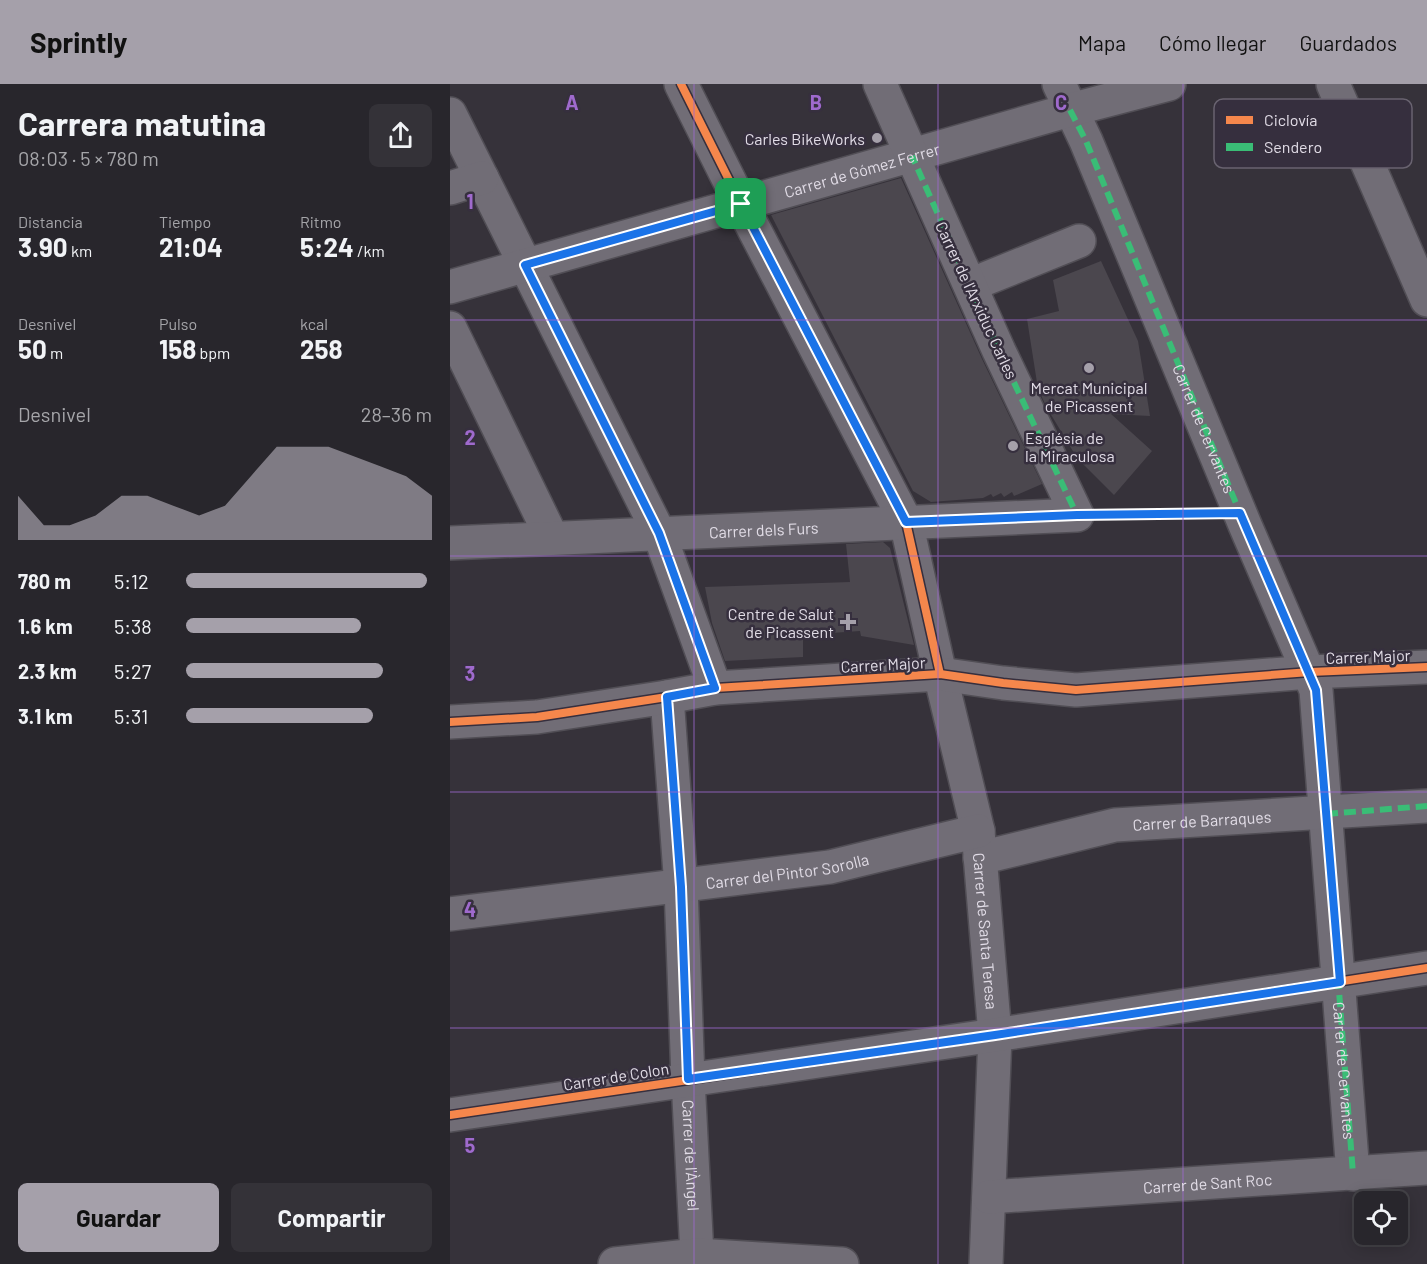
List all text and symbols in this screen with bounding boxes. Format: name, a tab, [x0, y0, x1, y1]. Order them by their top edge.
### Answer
text: Sprintly	[30, 25, 127, 59]
text: Mapa	[1078, 30, 1126, 55]
text: Cómo llegar	[1159, 30, 1266, 55]
text: Guardados	[1299, 30, 1397, 55]
text: A	[565, 90, 579, 114]
text: B	[810, 90, 822, 114]
text: C	[1055, 90, 1067, 114]
legend	[1214, 99, 1412, 168]
text: Carrera matutina	[18, 103, 266, 143]
button: share	[369, 104, 432, 167]
text: Ciclovía	[1264, 110, 1317, 129]
place label: Carles BikeWorks	[745, 129, 865, 148]
marker: Carles BikeWorks	[870, 131, 884, 145]
text: Sendero	[1264, 137, 1322, 156]
street label: Carrer de Gómez Ferrer	[782, 138, 942, 201]
text: 08:03 · 5 × 780 m	[18, 146, 159, 170]
pin	[715, 178, 766, 229]
icon: arrive	[724, 187, 757, 220]
text: 1	[466, 189, 474, 213]
text: Distancia	[18, 212, 83, 231]
text: Tiempo	[159, 212, 211, 231]
text: Ritmo	[300, 212, 342, 231]
street label: Carrer de l'Arxiduc Carles	[932, 218, 1022, 382]
text: 3.90	[18, 231, 68, 262]
text: 21:04	[159, 231, 223, 262]
text: 5:24	[300, 231, 354, 262]
text: km	[68, 241, 92, 260]
text: /km	[354, 241, 385, 260]
text: Desnivel	[18, 314, 76, 333]
text: Pulso	[159, 314, 197, 333]
text: kcal	[300, 314, 328, 333]
text: 50	[18, 333, 47, 364]
text: 158	[159, 333, 196, 364]
text: 258	[300, 333, 343, 364]
text: m	[47, 343, 63, 362]
text: bpm	[196, 343, 230, 362]
marker: Mercat Municipal de Picassent	[1082, 361, 1096, 375]
street label: Carrer de Cervantes	[1170, 361, 1240, 496]
place label: Mercat Municipal de Picassent	[1031, 378, 1147, 415]
text: Desnivel	[18, 402, 91, 426]
text: 28–36 m	[361, 402, 432, 426]
text: 2	[464, 425, 476, 449]
place label: Església de la Miraculosa	[1025, 428, 1115, 465]
marker: Església de la Miraculosa	[1006, 439, 1020, 453]
street label: Carrer dels Furs	[708, 517, 819, 541]
text: 780 m	[18, 569, 71, 593]
text: 5:12	[114, 569, 149, 593]
place label: Centre de Salut de Picassent	[728, 604, 834, 641]
marker: Centre de Salut de Picassent	[839, 613, 857, 631]
text: 1.6 km	[18, 614, 73, 638]
text: 5:38	[114, 614, 152, 638]
street label: Carrer Major	[1325, 645, 1411, 667]
street label: Carrer Major	[840, 652, 926, 676]
text: 2.3 km	[18, 659, 77, 683]
text: 5:27	[114, 659, 151, 683]
text: 3	[465, 661, 475, 685]
text: 3.1 km	[18, 704, 73, 728]
text: 5:31	[114, 704, 148, 728]
street label: Carrer de Barraques	[1132, 806, 1272, 833]
street label: Carrer del Pintor Sorolla	[704, 848, 871, 892]
street label: Carrer de Santa Teresa	[970, 852, 1002, 1010]
text: 4	[464, 897, 476, 921]
street label: Carrer de Cervantes	[1330, 1001, 1360, 1140]
street label: Carrer de Colon	[562, 1058, 670, 1094]
street label: Carrer de l'Àngel	[680, 1099, 704, 1211]
text: 5	[465, 1133, 476, 1157]
street label: Carrer de Sant Roc	[1142, 1169, 1273, 1196]
button: Guardar	[18, 1183, 219, 1252]
button: Compartir	[231, 1183, 432, 1252]
map controls	[1354, 1191, 1408, 1245]
button: locate	[1354, 1191, 1408, 1245]

